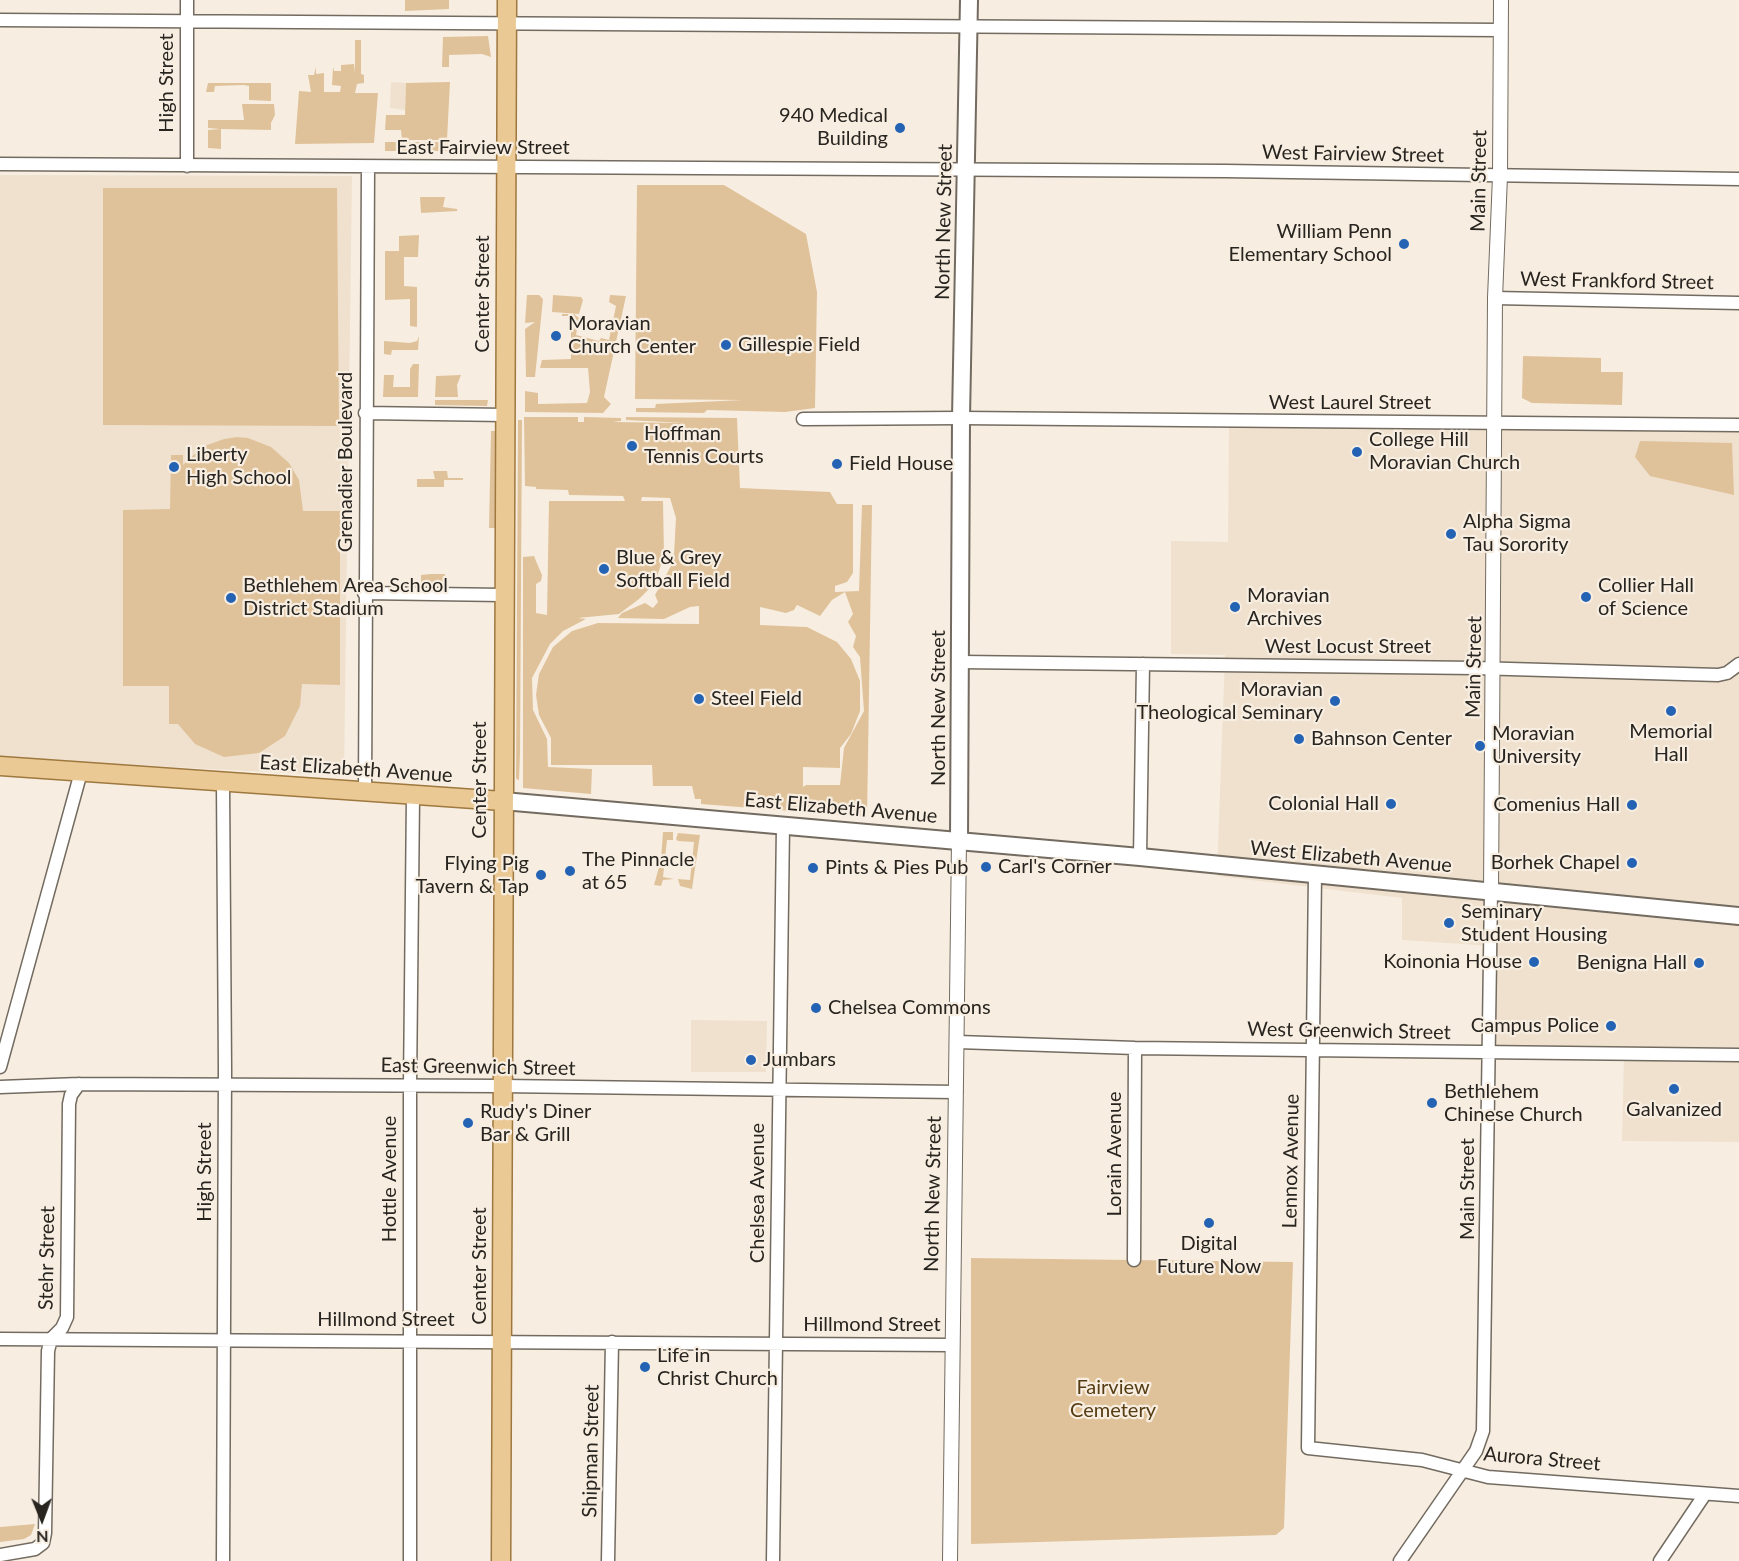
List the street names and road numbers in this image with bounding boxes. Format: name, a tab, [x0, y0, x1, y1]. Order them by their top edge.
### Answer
street label: High Street	[155, 33, 179, 133]
street label: Main Street	[1466, 130, 1492, 232]
street label: East Fairview Street	[396, 136, 570, 160]
street label: West Fairview Street	[1262, 140, 1444, 168]
street label: North New Street	[931, 144, 957, 300]
street label: Center Street	[471, 235, 495, 353]
street label: West Frankford Street	[1520, 267, 1714, 295]
street label: Grenadier Boulevard	[334, 372, 358, 552]
street label: West Laurel Street	[1269, 391, 1431, 415]
street label: Main Street	[1461, 616, 1487, 718]
street label: North New Street	[927, 630, 951, 786]
street label: West Locust Street	[1265, 635, 1431, 659]
street label: Center Street	[468, 721, 492, 839]
street label: East Elizabeth Avenue	[259, 750, 453, 788]
street label: East Elizabeth Avenue	[744, 788, 938, 828]
street label: West Elizabeth Avenue	[1249, 836, 1453, 878]
street label: West Greenwich Street	[1247, 1017, 1451, 1045]
street label: East Greenwich Street	[380, 1053, 576, 1081]
street label: Lorain Avenue	[1103, 1091, 1127, 1217]
street label: Lennox Avenue	[1278, 1094, 1304, 1228]
street label: Hottle Avenue	[378, 1116, 402, 1242]
street label: North New Street	[920, 1116, 946, 1272]
street label: High Street	[193, 1122, 217, 1222]
street label: Chelsea Avenue	[746, 1123, 770, 1263]
street label: Main Street	[1456, 1138, 1480, 1240]
street label: Stehr Street	[34, 1206, 60, 1310]
street label: Center Street	[468, 1207, 492, 1325]
street label: Hillmond Street	[317, 1308, 455, 1332]
street label: Hillmond Street	[803, 1313, 941, 1337]
street label: Shipman Street	[578, 1384, 604, 1518]
street label: Aurora Street	[1482, 1442, 1602, 1476]

